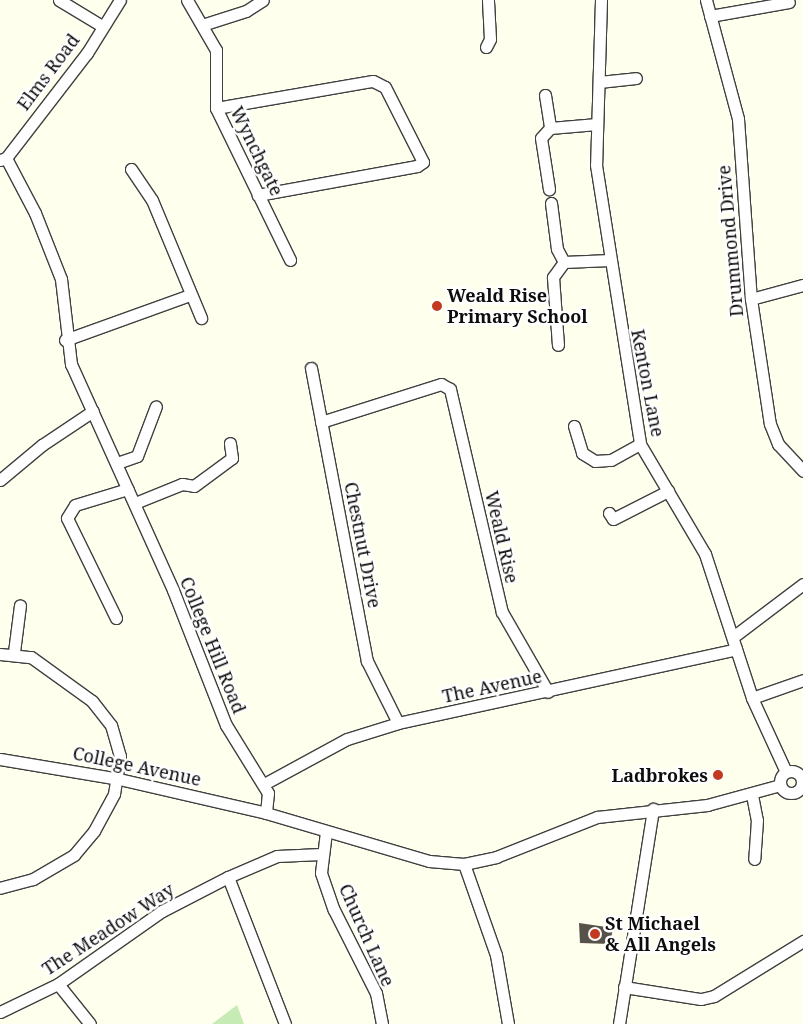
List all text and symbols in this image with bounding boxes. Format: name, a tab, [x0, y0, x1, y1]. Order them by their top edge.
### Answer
street label: Elms Road	[12, 30, 84, 114]
street label: Wynchgate	[226, 103, 288, 199]
street label: Drummond Drive	[713, 164, 747, 318]
place label: Weald Rise Primary School	[447, 285, 588, 328]
marker: Weald Rise Primary School	[431, 300, 443, 312]
street label: Kenton Lane	[627, 327, 669, 439]
street label: Chestnut Drive	[340, 480, 386, 610]
street label: Weald Rise	[481, 489, 523, 585]
street label: College Hill Road	[176, 574, 250, 716]
street label: The Avenue	[440, 665, 544, 707]
street label: College Avenue	[71, 742, 203, 790]
place label: Ladbrokes	[612, 764, 708, 786]
marker: Ladbrokes	[712, 769, 724, 781]
street label: The Meadow Way	[38, 878, 178, 980]
street label: Church Lane	[335, 880, 399, 990]
place label: St Michael & All Angels	[605, 913, 716, 956]
marker: St Michael & All Angels	[589, 928, 601, 940]

